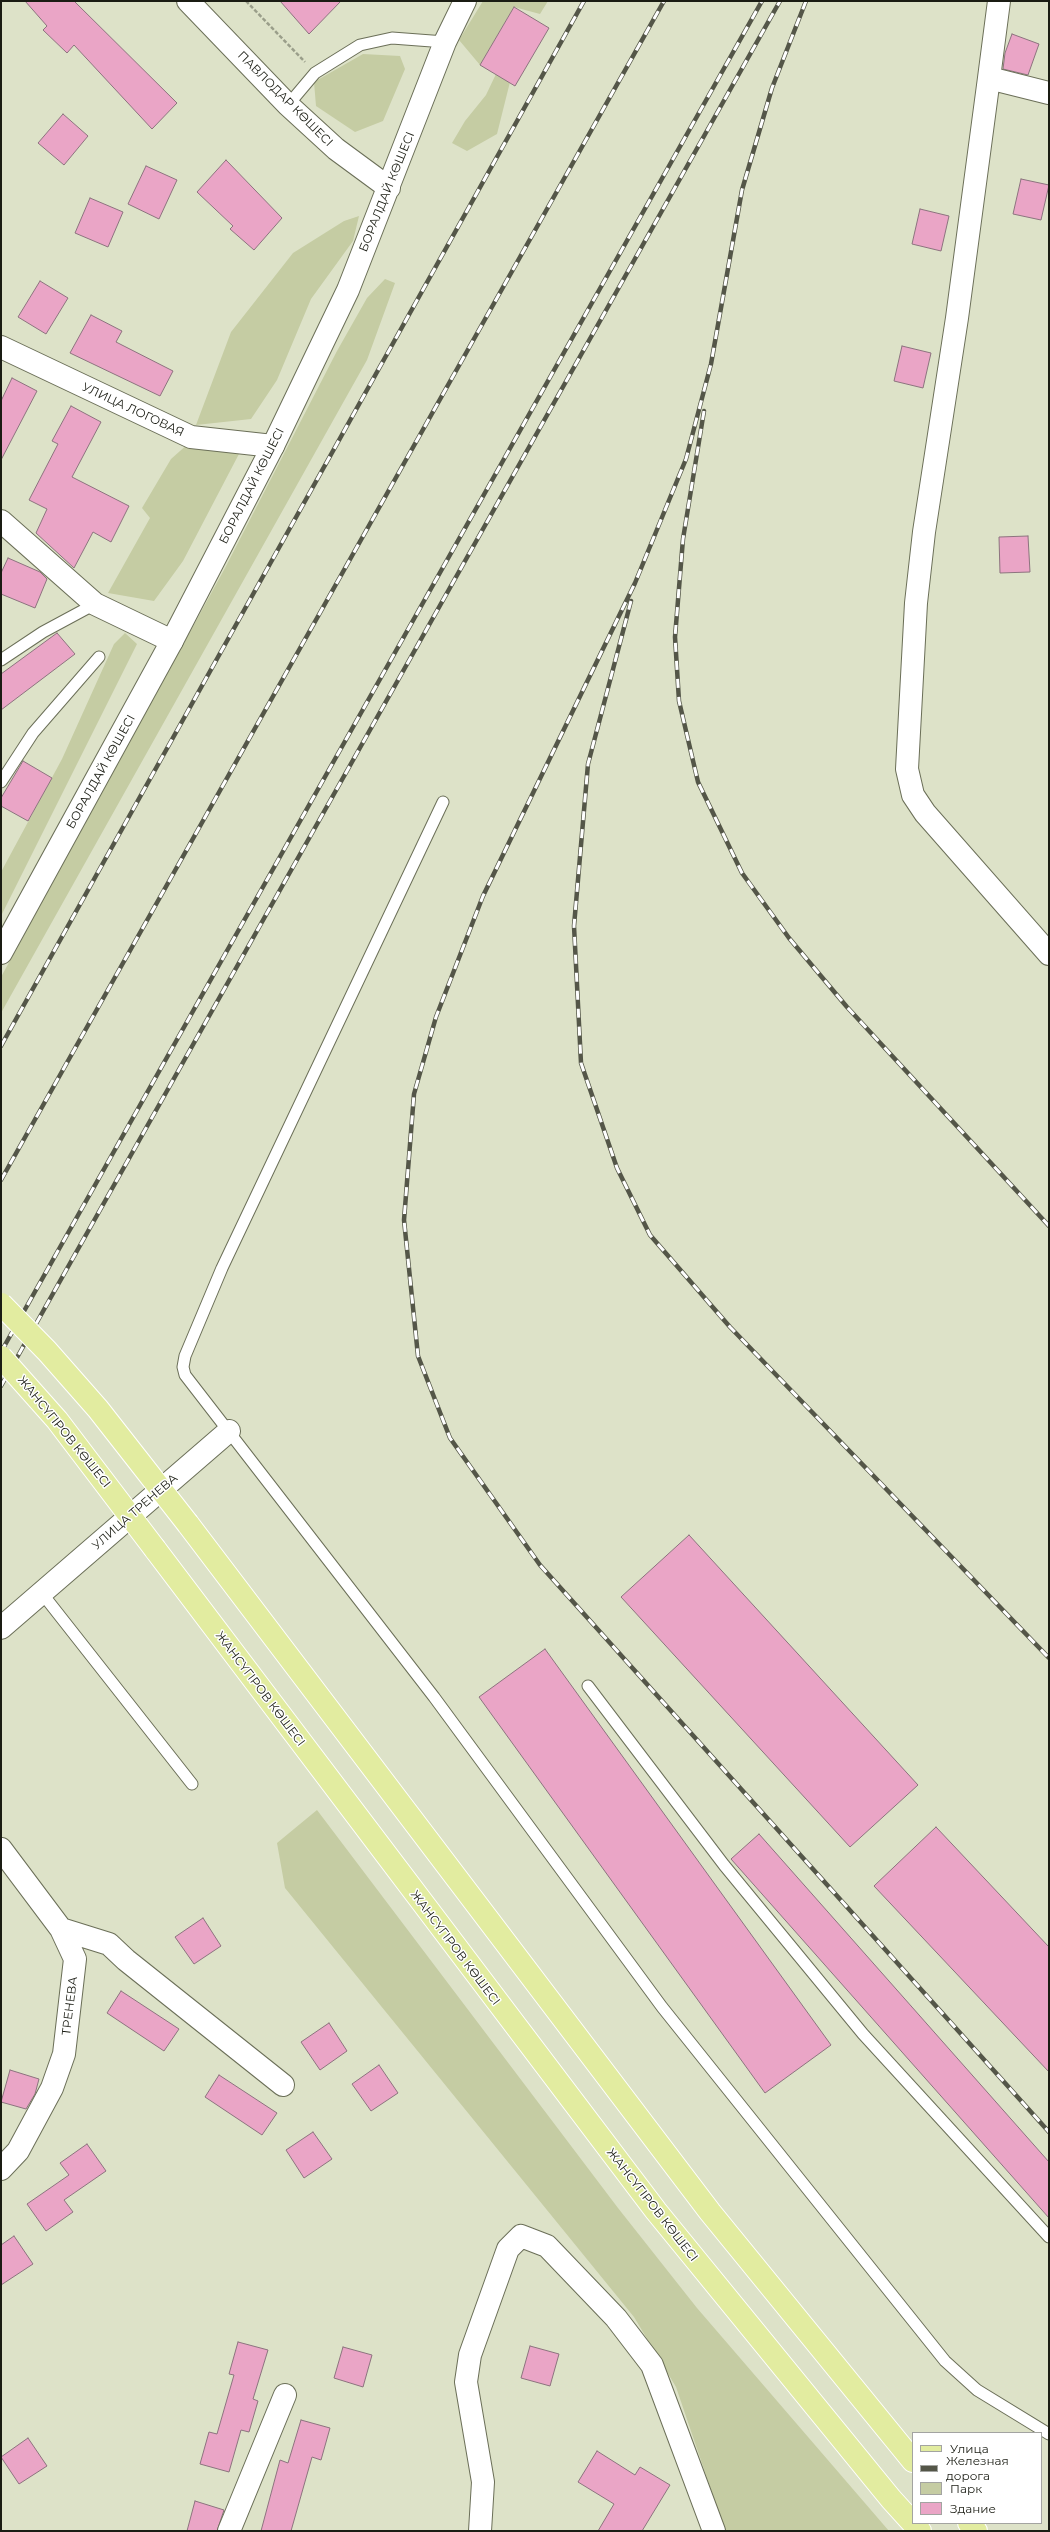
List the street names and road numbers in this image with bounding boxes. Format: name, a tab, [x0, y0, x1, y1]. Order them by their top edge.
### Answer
street label: ПАВЛОДАР КӨШЕСІ	[234, 48, 336, 150]
street label: БОРАЛДАЙ КӨШЕСІ	[356, 130, 418, 254]
street label: УЛИЦА ЛОГОВАЯ	[80, 380, 186, 440]
street label: БОРАЛДАЙ КӨШЕСІ	[216, 426, 288, 546]
street label: БОРАЛДАЙ КӨШЕСІ	[64, 712, 138, 832]
street label: ЖАНСҮГІРОВ КӨШЕСІ	[14, 1373, 114, 1491]
street label: УЛИЦА ТРЕНЕВА	[89, 1471, 181, 1553]
street label: ЖАНСҮГІРОВ КӨШЕСІ	[212, 1629, 308, 1749]
street label: ЖАНСҮГІРОВ КӨШЕСІ	[407, 1888, 503, 2008]
street label: ТРЕНЕВА	[59, 1976, 81, 2036]
street label: ЖАНСҮГІРОВ КӨШЕСІ	[603, 2146, 701, 2264]

